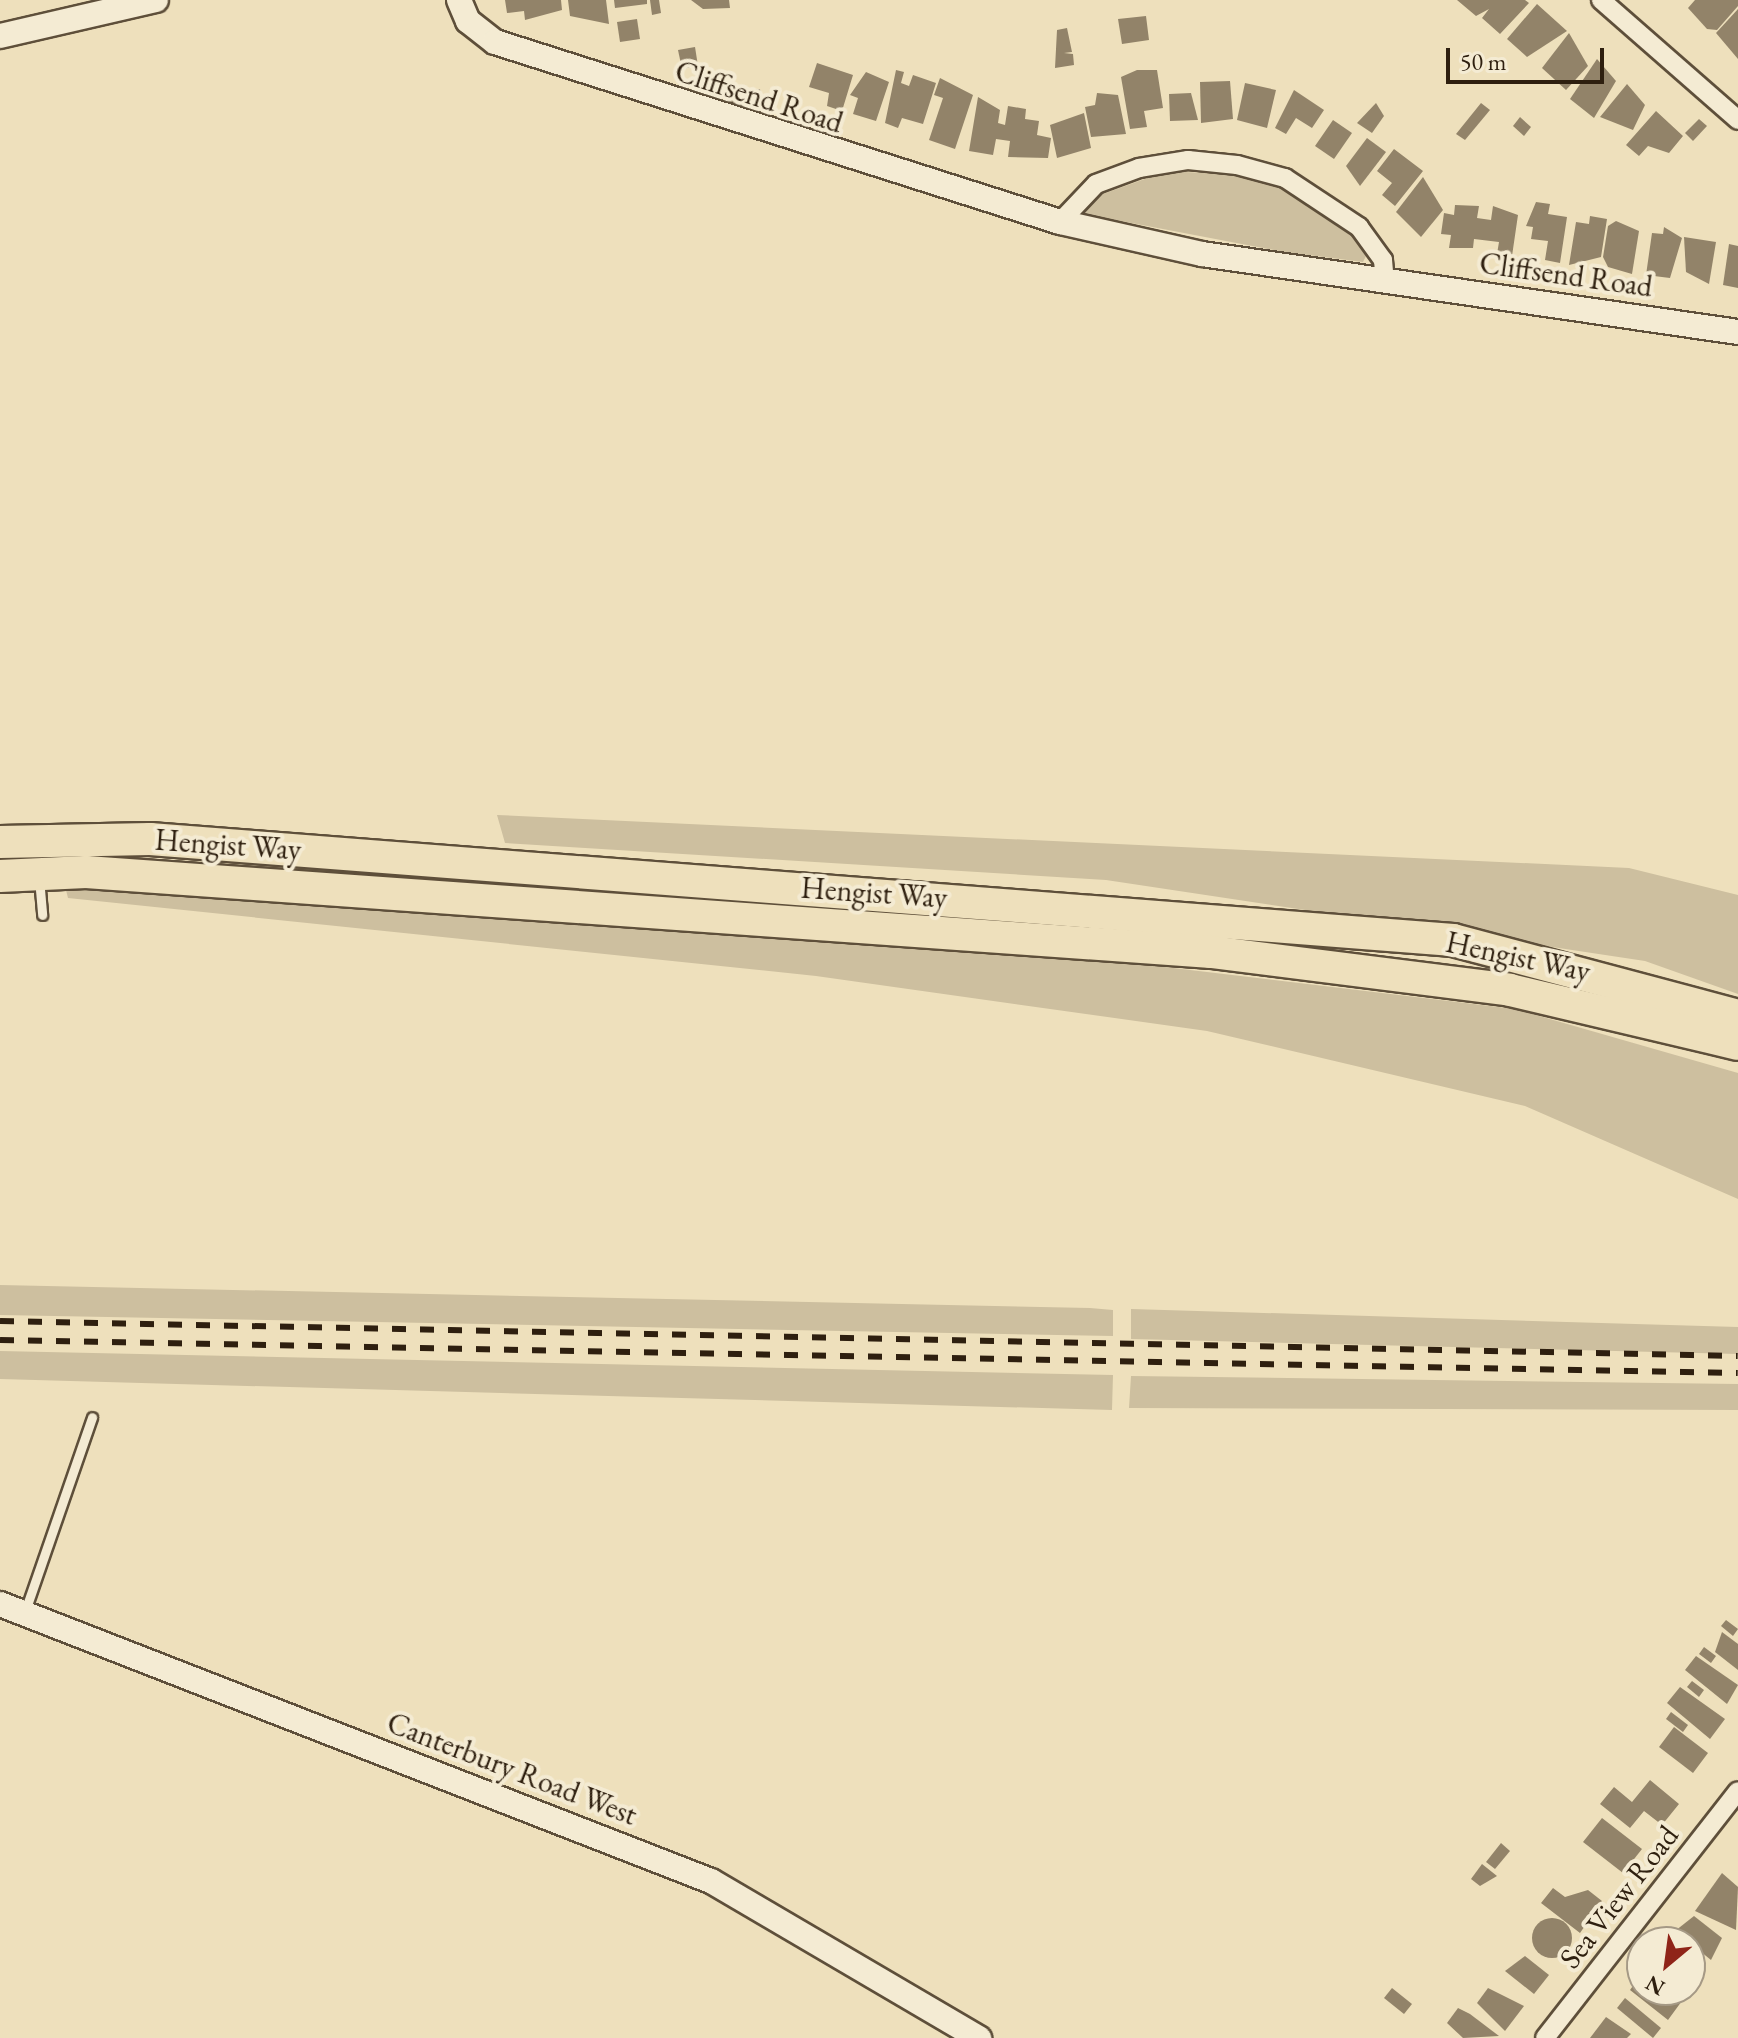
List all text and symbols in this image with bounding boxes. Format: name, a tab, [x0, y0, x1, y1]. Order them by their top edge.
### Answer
scale bar	[1450, 32, 1608, 82]
text: 50 m	[1460, 46, 1507, 77]
street label: Cliffsend Road	[671, 53, 847, 141]
street label: Cliffsend Road	[1477, 245, 1655, 305]
street label: Hengist Way	[154, 822, 302, 868]
street label: Hengist Way	[800, 870, 948, 916]
street label: Hengist Way	[1443, 924, 1593, 990]
street label: Canterbury Road West	[382, 1705, 642, 1833]
street label: Sea View Road	[1552, 1818, 1686, 1976]
north arrow	[1626, 1926, 1706, 2006]
text: N	[1640, 1969, 1670, 2003]

